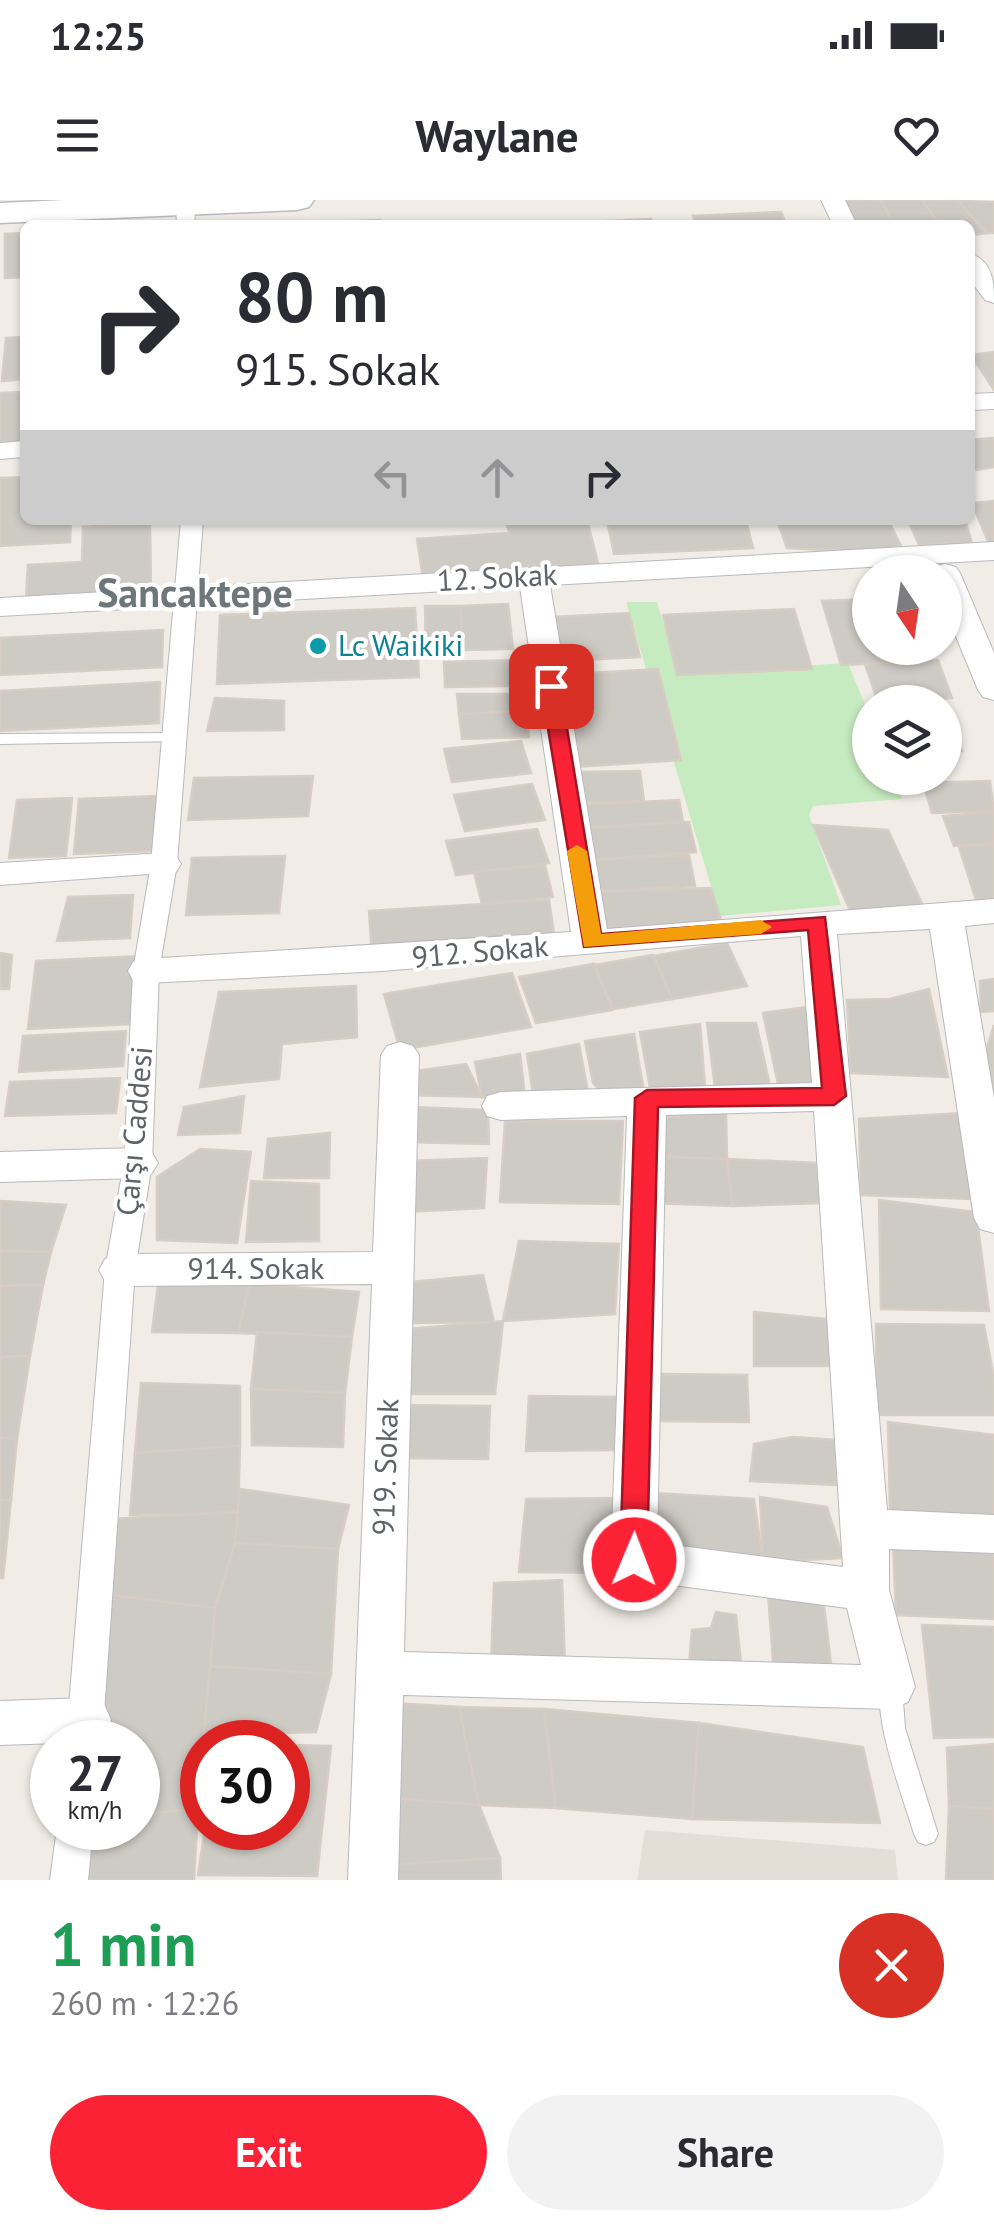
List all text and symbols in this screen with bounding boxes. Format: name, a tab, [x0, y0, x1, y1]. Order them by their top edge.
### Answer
text: 12:25	[50, 11, 146, 60]
text: Waylane	[415, 106, 579, 164]
icon: menu	[50, 108, 105, 163]
icon: heart	[889, 108, 944, 163]
text: 80 m	[235, 251, 388, 341]
icon: right	[70, 260, 200, 390]
text: 915. Sokak	[235, 339, 440, 397]
icon: left	[365, 450, 420, 505]
icon: ahead	[470, 450, 525, 505]
icon: right	[575, 450, 630, 505]
street label: 12. Sokak	[436, 554, 559, 599]
north arrow	[852, 555, 962, 665]
map controls	[852, 555, 962, 795]
district label: Sancaktepe	[97, 566, 293, 618]
place label: Lc Waikiki	[338, 625, 463, 664]
marker: Lc Waikiki	[307, 635, 329, 657]
pin	[509, 644, 594, 729]
icon: arrive	[524, 659, 579, 714]
button: layers	[852, 685, 962, 795]
street label: 912. Sokak	[410, 925, 550, 976]
street label: Çarşı Caddesi	[107, 1044, 160, 1217]
street label: 914. Sokak	[188, 1248, 325, 1287]
street label: 919. Sokak	[363, 1397, 406, 1536]
position arrow	[582, 1508, 686, 1612]
speed limit sign: 30	[180, 1720, 310, 1850]
text: 27	[67, 1740, 123, 1805]
text: km/h	[68, 1794, 122, 1826]
text: 1 min	[50, 1905, 196, 1983]
button: close	[839, 1913, 944, 2018]
text: 260 m · 12:26	[50, 1982, 239, 2024]
button: Exit	[50, 2095, 487, 2210]
button: Share	[507, 2095, 944, 2210]

